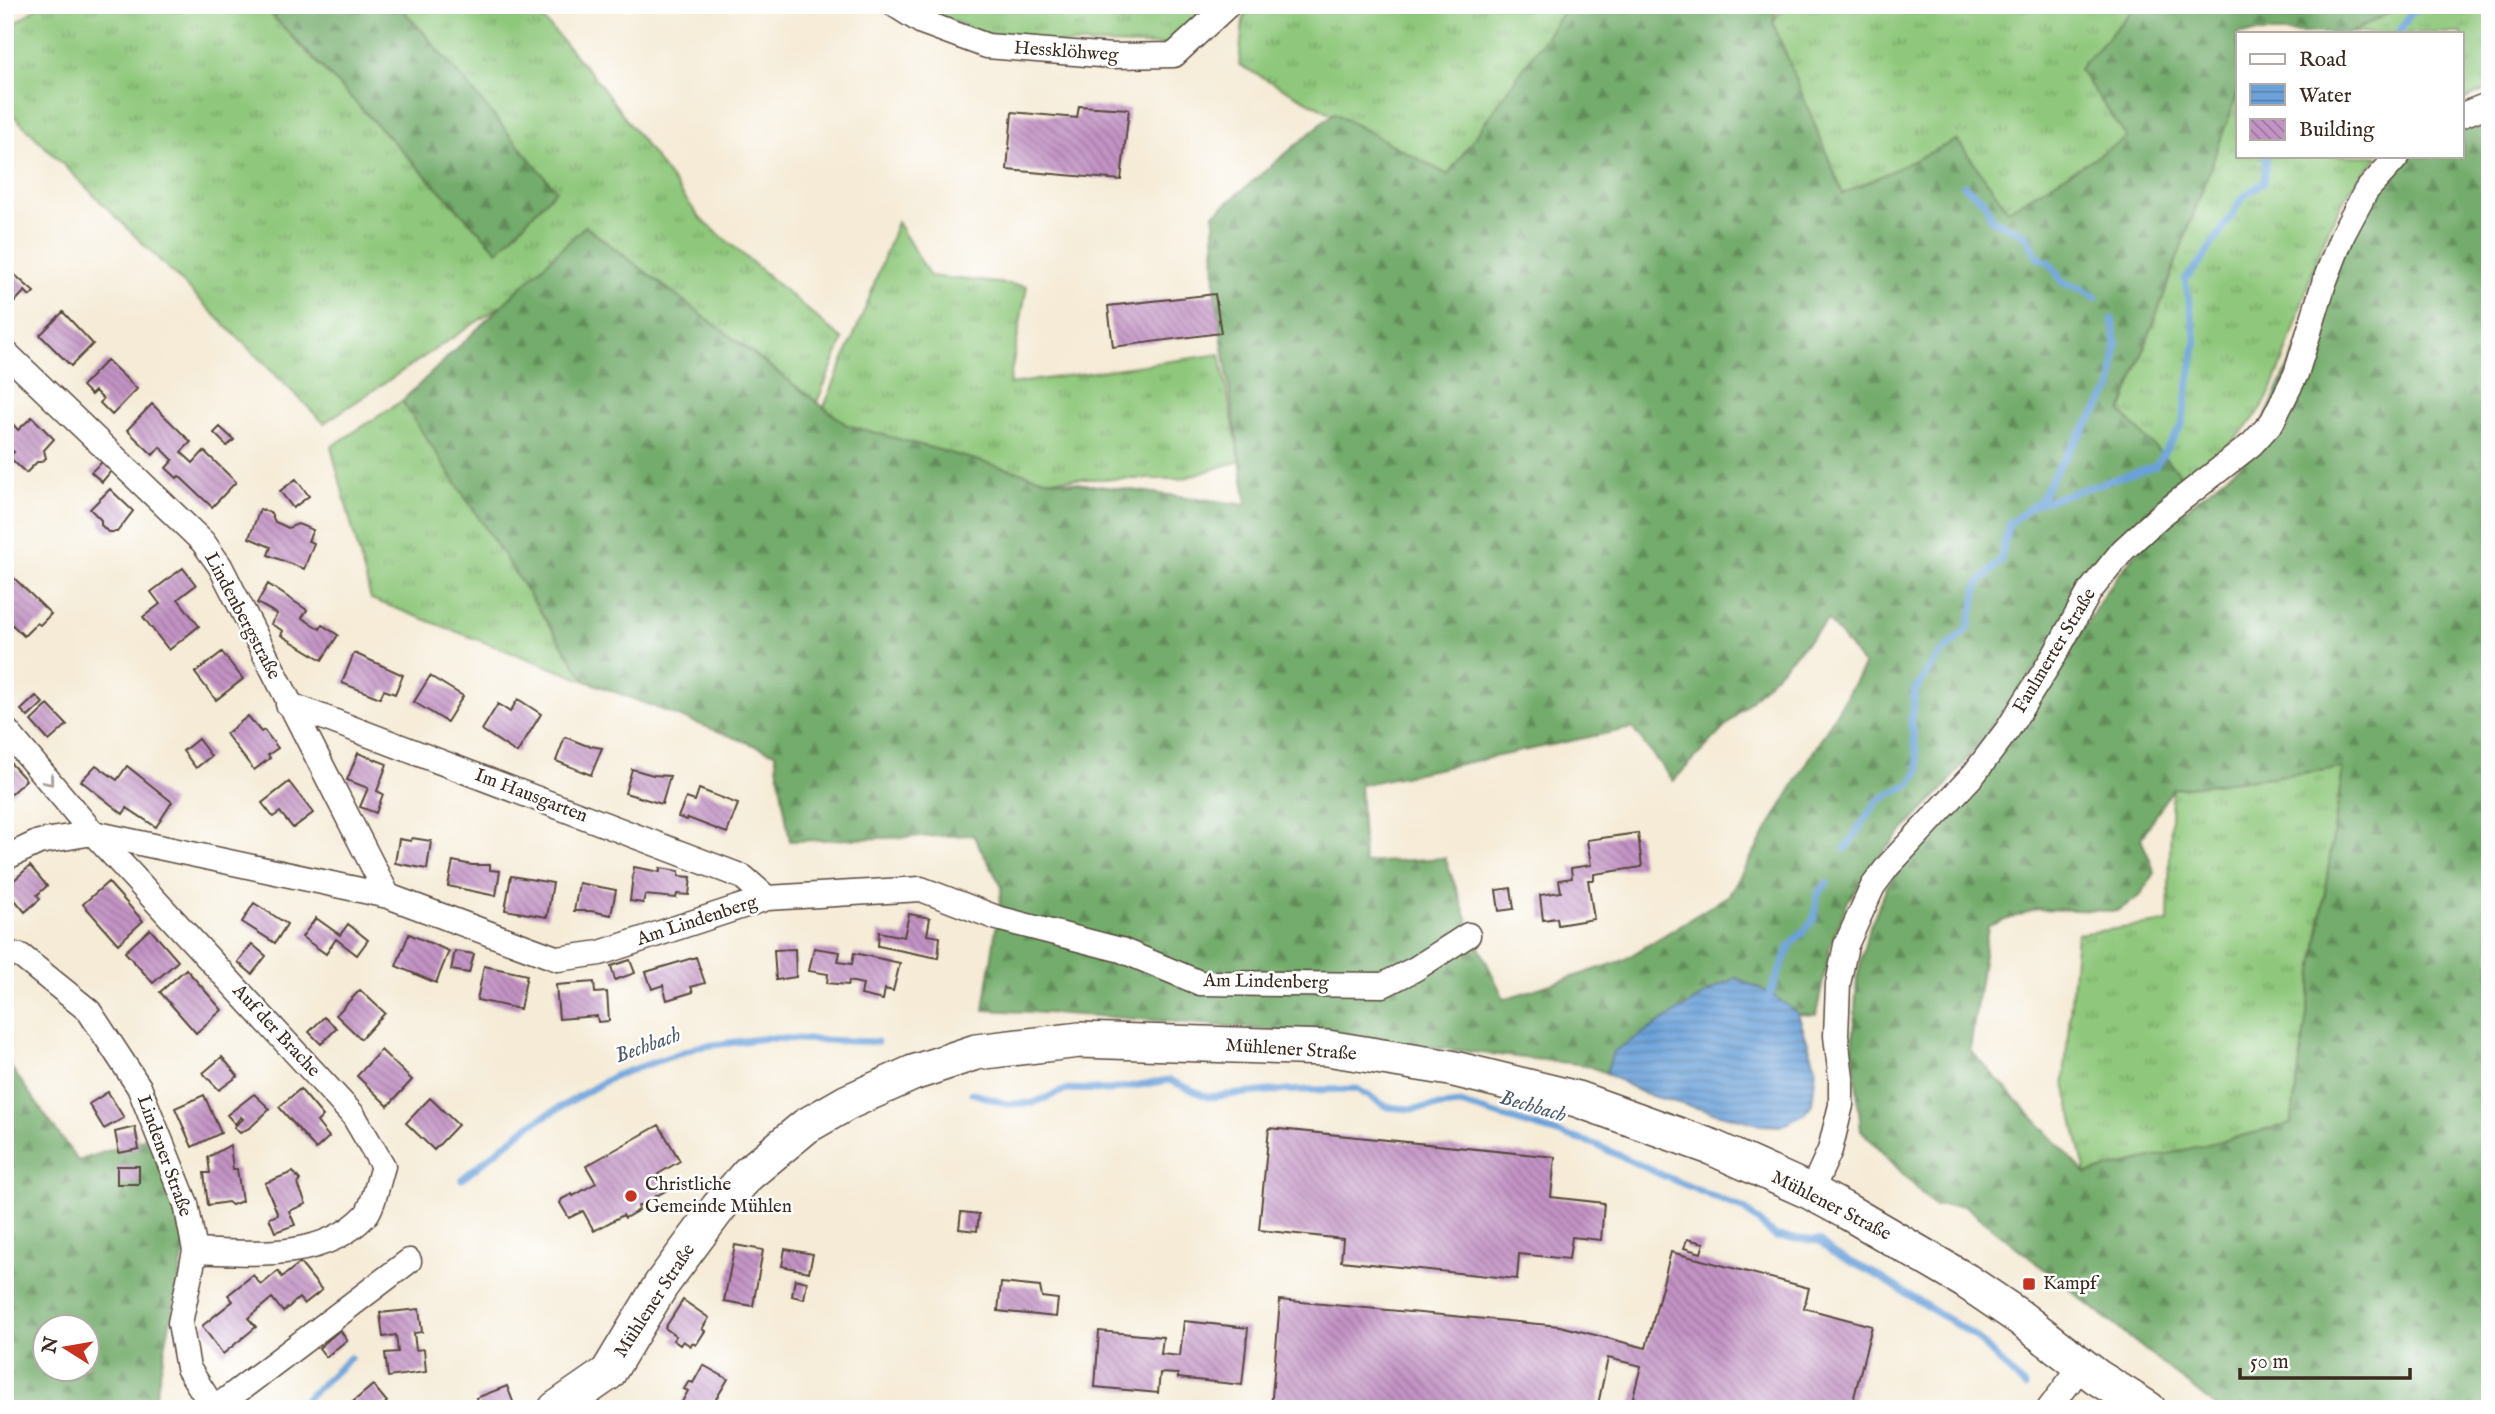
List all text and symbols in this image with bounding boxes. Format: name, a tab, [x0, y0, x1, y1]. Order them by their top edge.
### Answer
legend	[2236, 32, 2464, 158]
street label: Hessklöhweg	[1013, 36, 1120, 68]
text: Road	[2299, 47, 2347, 74]
text: Water	[2299, 83, 2352, 110]
text: Building	[2299, 117, 2375, 144]
street label: Lindenbergstraße	[198, 548, 286, 684]
street label: Faulmerter Straße	[2008, 584, 2102, 718]
street label: Im Hausgarten	[471, 763, 591, 829]
one-way arrow	[41, 773, 53, 786]
street label: Am Lindenberg	[633, 890, 761, 952]
street label: Am Lindenberg	[1202, 969, 1330, 995]
street label: Auf der Brache	[226, 979, 325, 1083]
water label: Bechbach	[611, 1022, 685, 1070]
street label: Mühlener Straße	[1225, 1033, 1358, 1067]
water label: Bechbach	[1497, 1085, 1570, 1129]
street label: Lindener Straße	[131, 1092, 197, 1220]
street label: Mühlener Straße	[1767, 1165, 1895, 1247]
place label: Christliche Gemeinde Mühlen	[645, 1173, 792, 1219]
marker: Christliche Gemeinde Mühlen	[623, 1188, 639, 1204]
street label: Mühlener Straße	[609, 1239, 701, 1363]
place label: Kampf	[2043, 1272, 2100, 1296]
marker: Kampf	[2021, 1276, 2037, 1292]
north arrow	[32, 1312, 102, 1382]
text: N	[38, 1334, 65, 1356]
scale bar	[2240, 1337, 2409, 1381]
text: 50 m	[2250, 1349, 2289, 1376]

